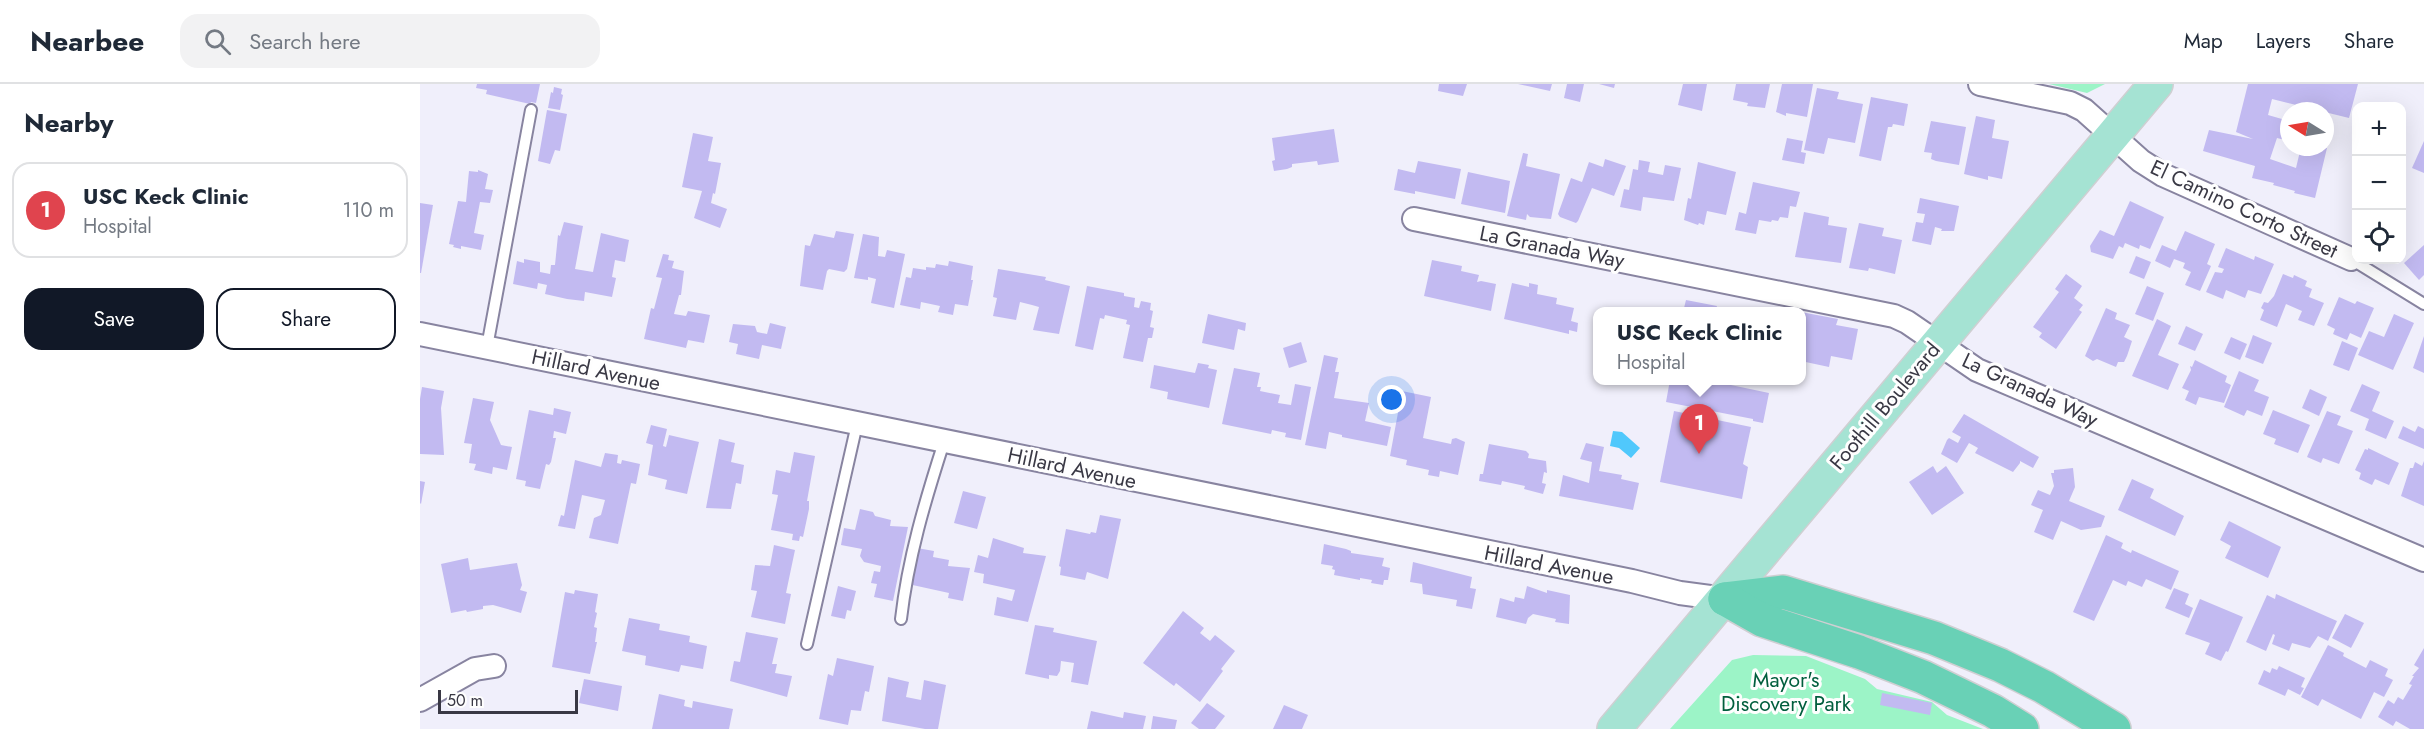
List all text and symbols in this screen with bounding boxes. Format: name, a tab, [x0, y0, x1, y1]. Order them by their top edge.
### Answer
search box	[180, 14, 600, 68]
text: Nearbee	[30, 21, 144, 62]
icon: search	[201, 25, 234, 58]
text: Search here	[249, 25, 361, 57]
text: Map	[2184, 26, 2223, 56]
text: Layers	[2256, 26, 2311, 56]
text: Share	[2344, 26, 2394, 56]
north arrow	[2280, 102, 2334, 156]
map controls	[2352, 102, 2406, 264]
button: +	[2352, 102, 2406, 156]
text: Nearby	[24, 104, 113, 142]
street label: El Camino Corto Street	[2145, 152, 2343, 266]
button: −	[2352, 156, 2406, 210]
text: USC Keck Clinic	[83, 180, 249, 212]
text: 1	[40, 196, 51, 225]
text: 110 m	[342, 196, 394, 225]
button: locate	[2352, 210, 2406, 264]
text: Hospital	[83, 212, 152, 241]
street label: La Granada Way	[1477, 218, 1628, 276]
button: Save	[24, 288, 204, 350]
button: Share	[216, 288, 396, 350]
popup	[1593, 307, 1806, 385]
text: USC Keck Clinic	[1617, 316, 1782, 348]
street label: Foothill Boulevard	[1823, 336, 1947, 476]
street label: Hillard Avenue	[529, 342, 663, 398]
street label: La Granada Way	[1957, 345, 2104, 435]
text: Hospital	[1617, 348, 1686, 377]
your location	[1377, 385, 1406, 414]
pin: 1	[1680, 404, 1718, 454]
street label: Hillard Avenue	[1005, 440, 1139, 496]
street label: Hillard Avenue	[1482, 538, 1616, 592]
park label: Mayor's Discovery Park	[1721, 665, 1852, 719]
scale bar	[438, 687, 578, 714]
text: 50 m	[447, 689, 483, 712]

